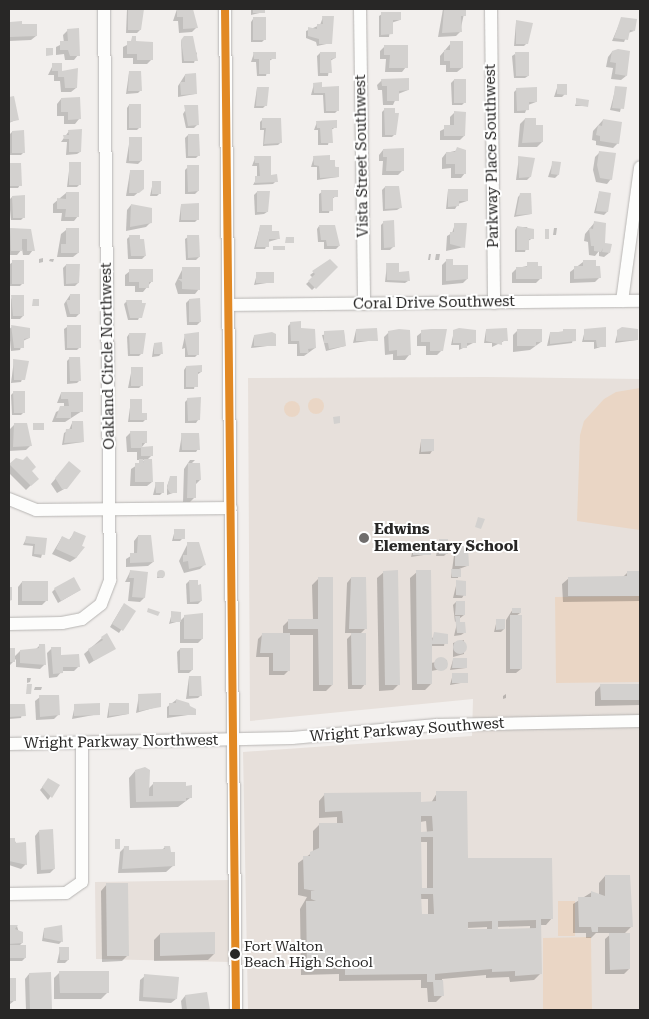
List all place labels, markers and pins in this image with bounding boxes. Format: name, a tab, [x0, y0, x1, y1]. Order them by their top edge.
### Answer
place label: Edwins Elementary School	[374, 520, 518, 555]
marker: Edwins Elementary School	[358, 532, 370, 544]
place label: Fort Walton Beach High School	[244, 938, 373, 970]
marker: Fort Walton Beach High School	[230, 949, 240, 959]

